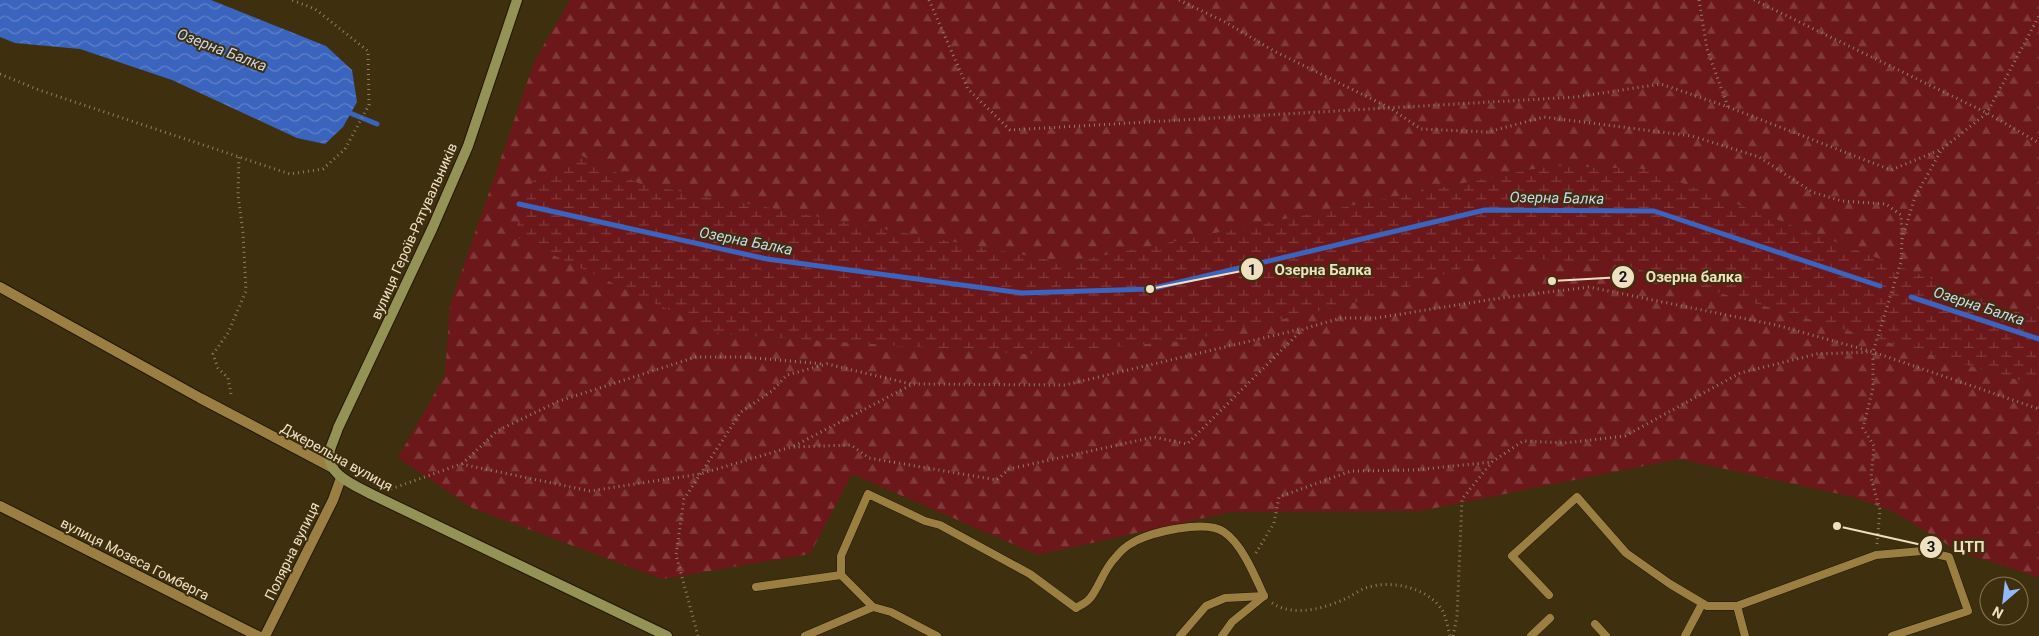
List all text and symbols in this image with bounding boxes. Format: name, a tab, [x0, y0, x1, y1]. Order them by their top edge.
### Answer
water label: Озерна Балка	[175, 25, 269, 75]
street label: вулиця Героїв-Рятувальників	[368, 140, 460, 322]
water label: Озерна Балка	[1510, 188, 1605, 208]
water label: Озерна Балка	[698, 223, 794, 259]
callout: Озерна Балка	[1239, 254, 1381, 284]
text: 1	[1248, 261, 1256, 279]
text: Озерна Балка	[1274, 261, 1372, 279]
callout: Озерна балка	[1611, 262, 1752, 292]
text: 2	[1619, 268, 1628, 286]
text: Озерна балка	[1646, 268, 1742, 286]
water label: Озерна Балка	[1931, 283, 2027, 329]
street label: Джерельна вулиця	[278, 420, 396, 494]
street label: Полярна вулиця	[261, 499, 323, 603]
street label: вулиця Мозеса Гомберга	[58, 515, 212, 603]
callout: ЦТП	[1919, 532, 1995, 562]
text: 3	[1927, 538, 1935, 556]
text: ЦТП	[1953, 538, 1985, 556]
north arrow	[1979, 576, 2029, 626]
text: N	[1990, 603, 2006, 622]

